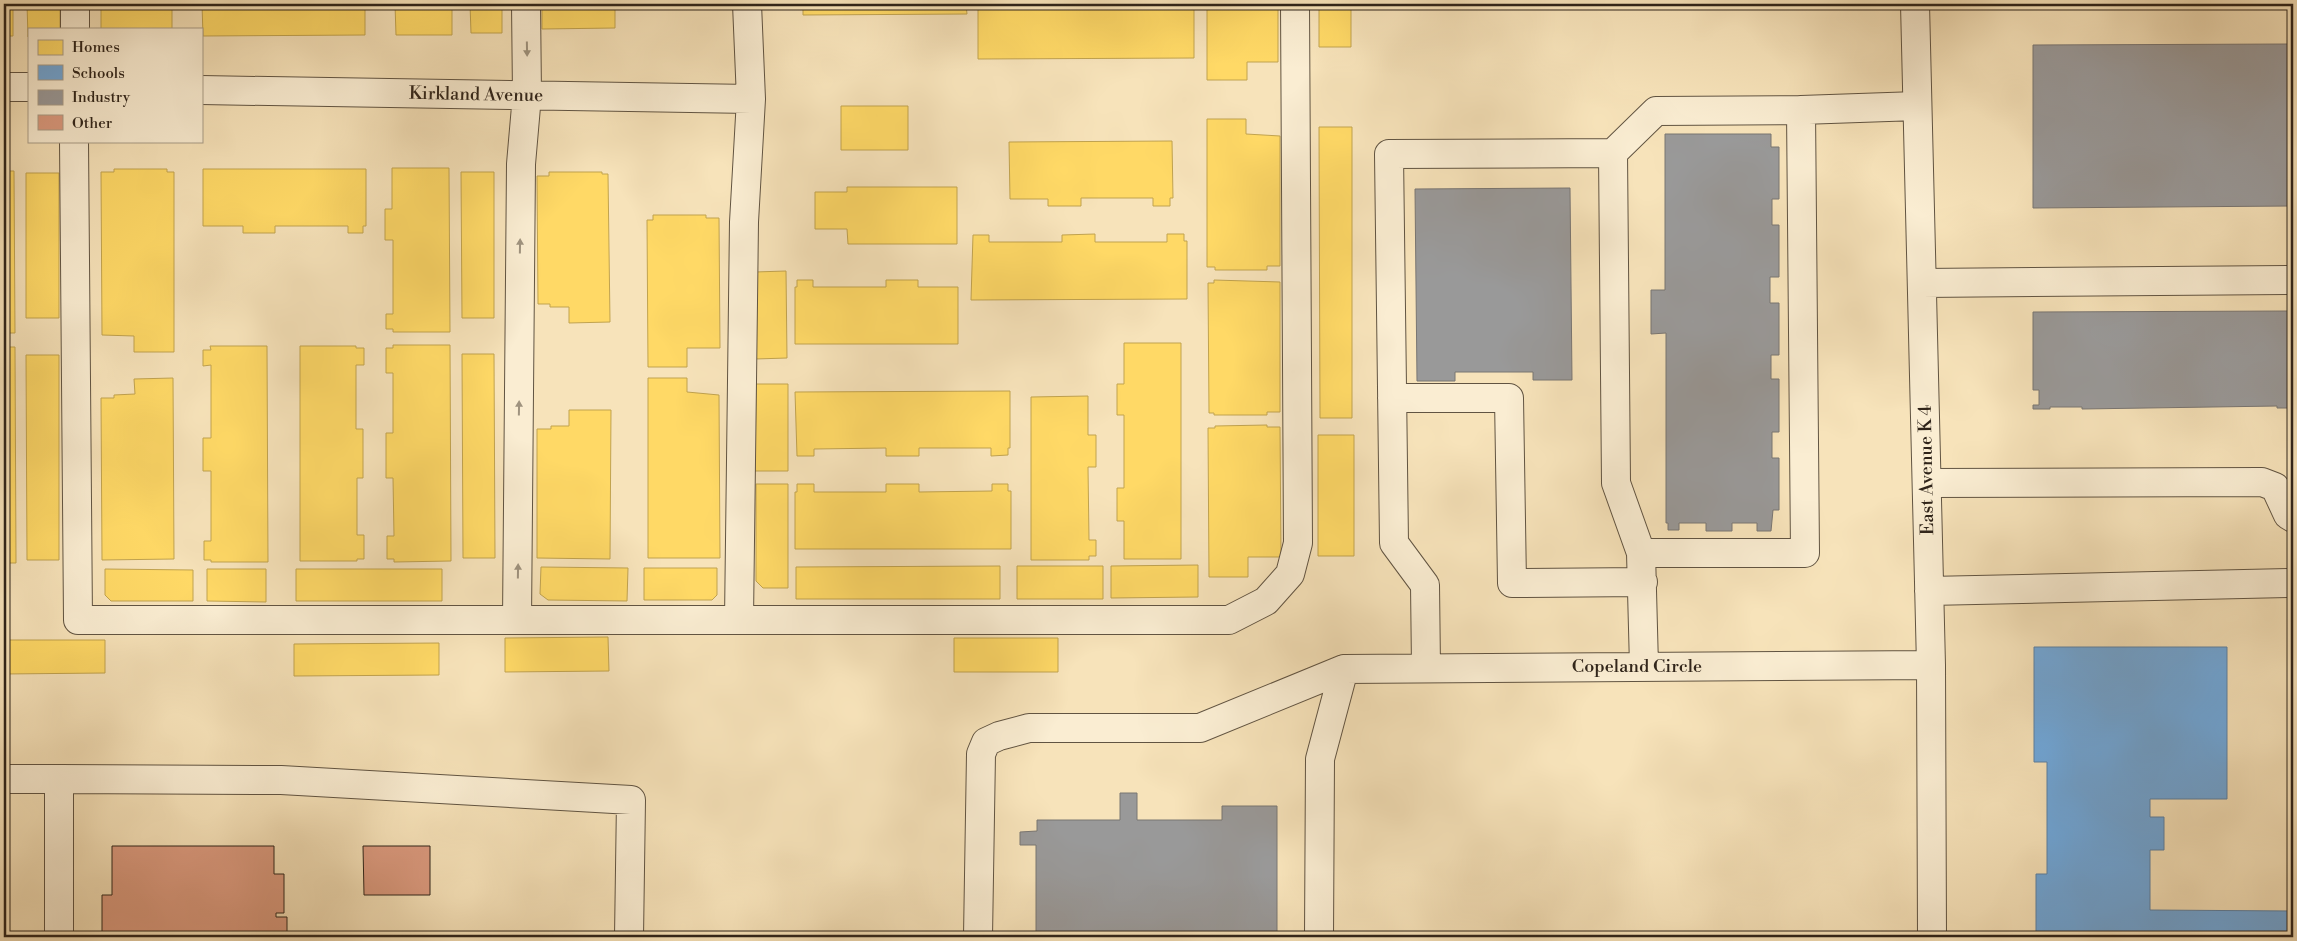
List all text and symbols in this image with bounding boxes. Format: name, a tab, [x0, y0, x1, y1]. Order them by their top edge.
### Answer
legend	[28, 28, 202, 142]
text: Homes	[72, 38, 120, 57]
one-way arrow	[523, 42, 531, 58]
text: Schools	[72, 64, 125, 83]
street label: Kirkland Avenue	[409, 82, 543, 107]
text: Industry	[72, 88, 131, 107]
text: Other	[72, 114, 113, 133]
one-way arrow	[517, 238, 525, 254]
one-way arrow	[515, 400, 523, 416]
street label: East Avenue K 4	[1914, 404, 1939, 535]
one-way arrow	[514, 563, 522, 579]
street label: Copeland Circle	[1572, 655, 1702, 678]

